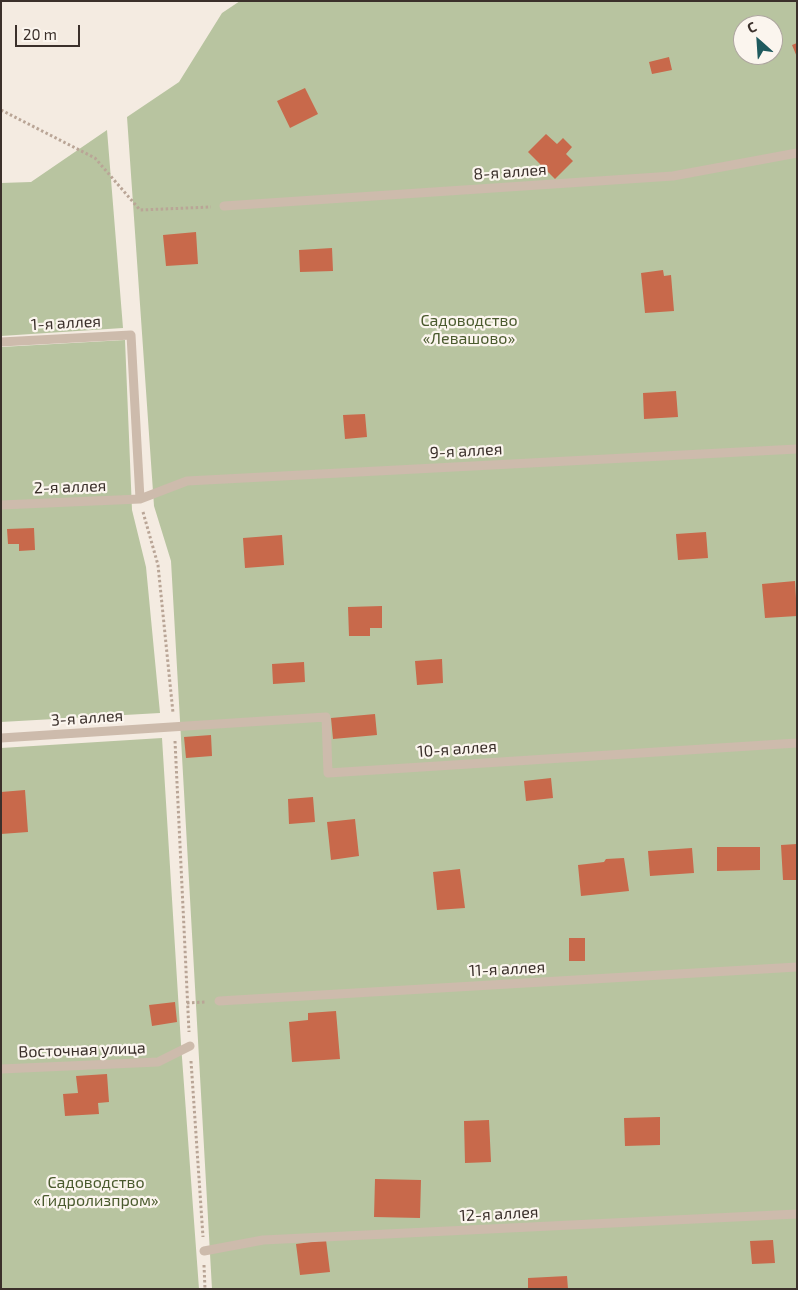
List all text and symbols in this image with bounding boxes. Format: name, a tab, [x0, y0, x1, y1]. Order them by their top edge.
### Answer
scale bar	[18, 15, 82, 47]
north arrow	[733, 15, 783, 65]
text: С	[744, 18, 759, 36]
text: 20 m	[23, 25, 57, 43]
street label: 8-я аллея	[473, 160, 547, 184]
park label: Садоводство «Левашово»	[420, 311, 518, 349]
street label: 1-я аллея	[31, 312, 101, 334]
street label: 9-я аллея	[429, 440, 503, 462]
street label: 2-я аллея	[33, 476, 107, 498]
street label: 3-я аллея	[50, 706, 124, 730]
street label: 10-я аллея	[417, 737, 497, 761]
street label: 11-я аллея	[468, 957, 546, 981]
street label: Восточная улица	[18, 1038, 146, 1062]
park label: Садоводство «Гидролизпром»	[33, 1173, 159, 1211]
street label: 12-я аллея	[459, 1202, 539, 1226]

